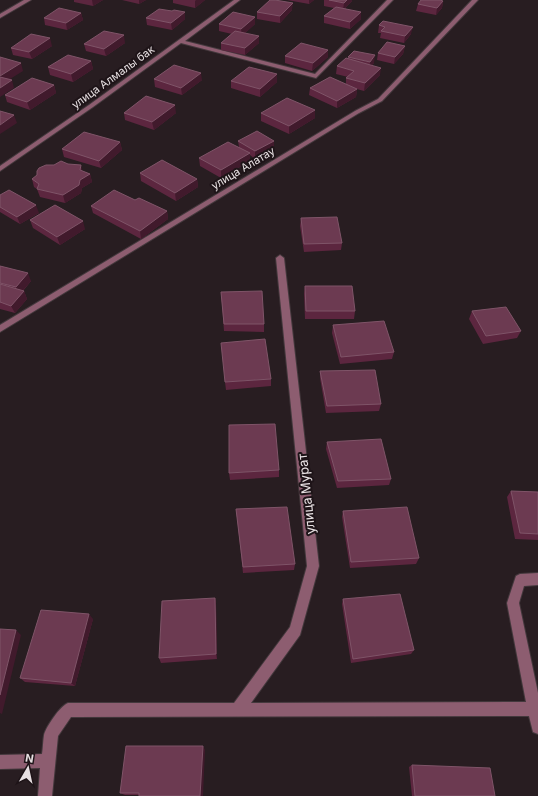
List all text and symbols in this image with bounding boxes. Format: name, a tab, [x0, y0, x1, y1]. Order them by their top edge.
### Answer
street label: улица Алмалы бак	[69, 42, 157, 112]
street label: улица Алатау	[209, 144, 277, 192]
street label: улица Мурат	[294, 453, 318, 535]
north arrow	[8, 748, 48, 788]
text: N	[24, 751, 35, 766]

